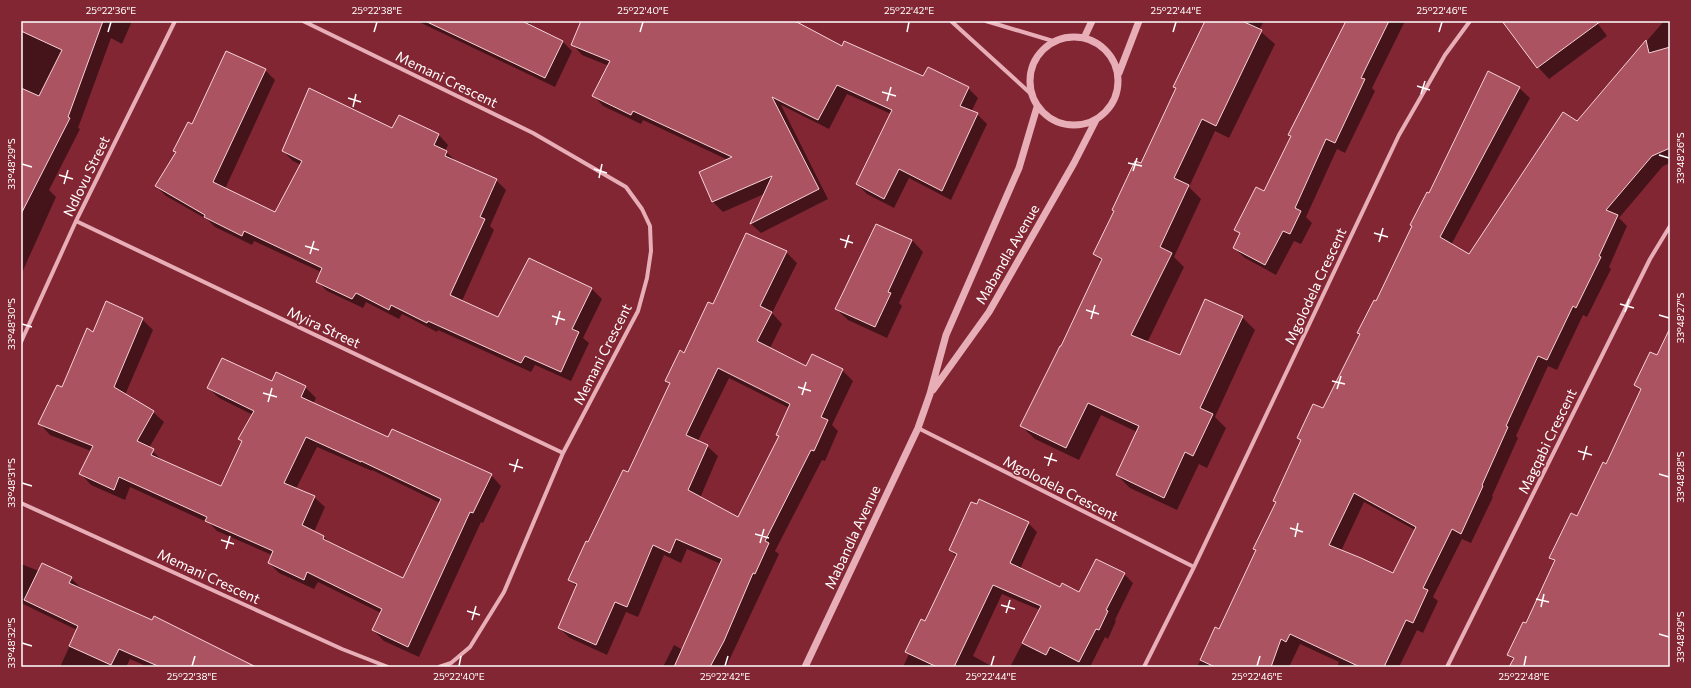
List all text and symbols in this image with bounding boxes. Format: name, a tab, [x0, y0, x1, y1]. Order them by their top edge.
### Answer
text: 25°22'36"E	[86, 4, 136, 16]
text: 25°22'38"E	[352, 4, 402, 16]
text: 25°22'40"E	[617, 4, 669, 16]
text: 25°22'42"E	[884, 4, 934, 16]
text: 25°22'44"E	[1151, 4, 1201, 16]
text: 25°22'46"E	[1417, 4, 1467, 16]
street label: Memani Crescent	[393, 47, 501, 111]
text: 33°48'26"S	[1674, 132, 1686, 184]
street label: Ndlovu Street	[59, 133, 113, 219]
text: 33°48'29"S	[5, 138, 17, 190]
street label: Mabandla Avenue	[972, 201, 1042, 307]
street label: Mgolodela Crescent	[1281, 225, 1350, 347]
text: 33°48'27"S	[1674, 293, 1686, 343]
text: 33°48'30"S	[5, 298, 17, 350]
street label: Memani Crescent	[569, 300, 635, 407]
street label: Myira Street	[285, 303, 364, 351]
street label: Magqabi Crescent	[1514, 385, 1580, 496]
text: 33°48'28"S	[1674, 451, 1686, 503]
street label: Mgolodela Crescent	[1001, 452, 1122, 524]
text: 33°48'31"S	[5, 458, 17, 508]
street label: Mabandla Avenue	[821, 482, 883, 592]
street label: Memani Crescent	[155, 545, 263, 607]
text: 33°48'29"S	[1674, 611, 1686, 663]
text: 33°48'32"S	[5, 617, 17, 668]
text: 25°22'38"E	[167, 670, 217, 682]
text: 25°22'40"E	[433, 670, 485, 682]
text: 25°22'42"E	[700, 670, 750, 682]
text: 25°22'44"E	[966, 670, 1016, 682]
text: 25°22'46"E	[1232, 670, 1282, 682]
text: 25°22'48"E	[1499, 670, 1549, 682]

